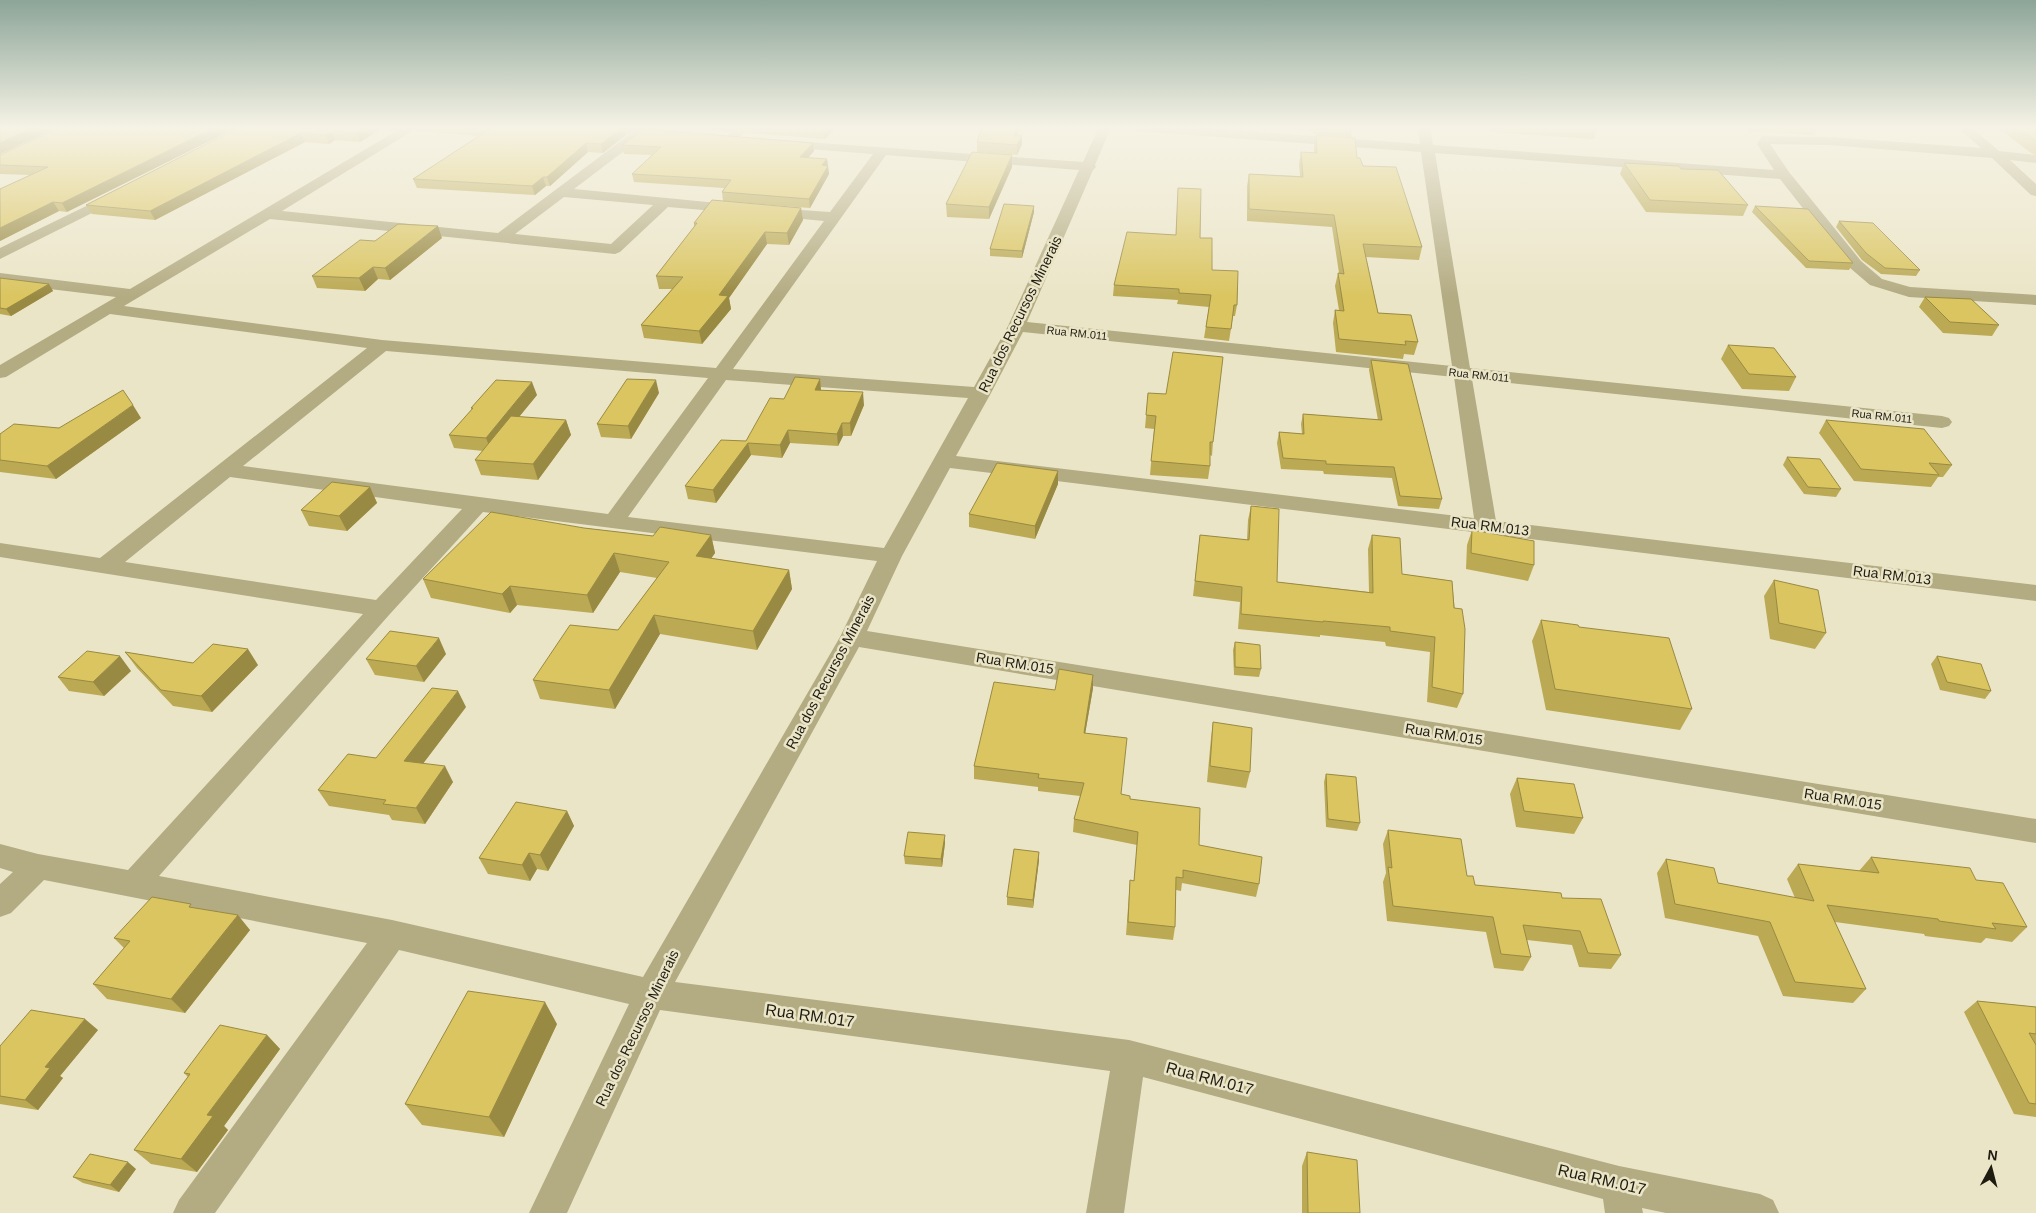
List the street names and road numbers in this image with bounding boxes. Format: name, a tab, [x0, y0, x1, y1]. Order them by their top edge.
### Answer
street label: Rua dos Recursos Minerais	[975, 233, 1065, 395]
street label: Rua RM.011	[1046, 324, 1108, 342]
street label: Rua RM.011	[1448, 366, 1510, 384]
street label: Rua RM.011	[1851, 407, 1913, 425]
street label: Rua RM.013	[1450, 513, 1530, 539]
street label: Rua RM.013	[1852, 562, 1932, 588]
street label: Rua dos Recursos Minerais	[783, 592, 877, 752]
street label: Rua RM.015	[975, 649, 1055, 677]
street label: Rua RM.015	[1404, 720, 1484, 748]
street label: Rua RM.015	[1803, 785, 1883, 813]
street label: Rua dos Recursos Minerais	[592, 947, 682, 1109]
street label: Rua RM.017	[764, 1001, 856, 1030]
street label: Rua RM.017	[1164, 1059, 1256, 1098]
street label: Rua RM.017	[1556, 1161, 1648, 1198]

